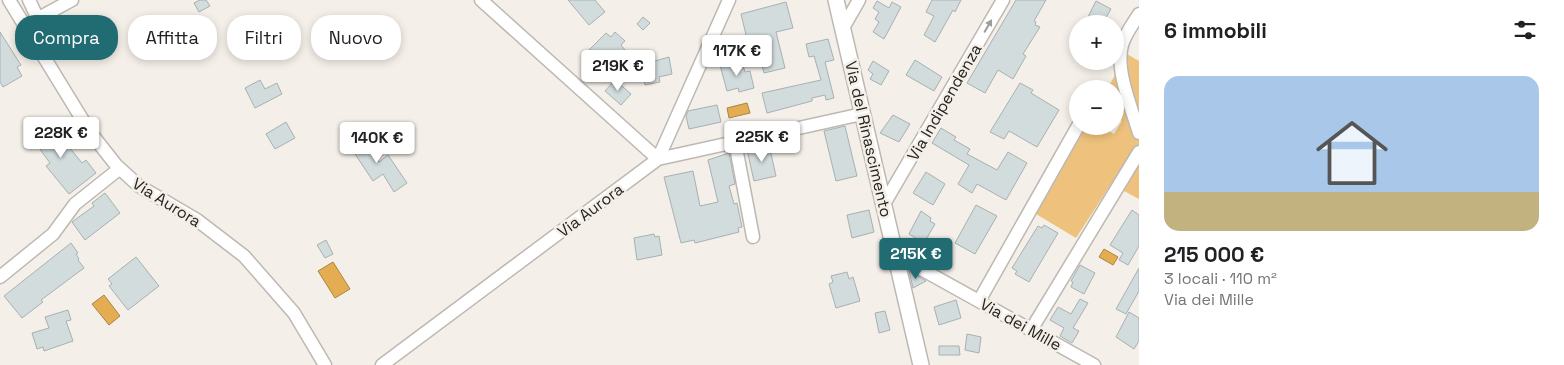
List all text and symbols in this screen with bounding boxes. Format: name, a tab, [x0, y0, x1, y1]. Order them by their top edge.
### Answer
chip: Compra	[15, 15, 118, 60]
chip: Affitta	[128, 15, 217, 60]
chip: Filtri	[227, 15, 301, 60]
chip: Nuovo	[311, 15, 401, 60]
map controls	[1069, 15, 1124, 135]
button: +	[1069, 15, 1124, 70]
icon: filters	[1511, 16, 1539, 44]
text: 6 immobili	[1164, 17, 1267, 44]
one-way arrow	[983, 20, 992, 33]
pin: 117K €	[696, 34, 778, 77]
text: 117K €	[713, 40, 761, 61]
street label: Via Indipendenza	[902, 40, 986, 165]
pin: 219K €	[577, 49, 659, 92]
text: 219K €	[592, 55, 644, 76]
street label: Via del Rinascimento	[840, 59, 897, 219]
button: −	[1069, 80, 1124, 135]
icon: home	[1307, 108, 1397, 198]
pin: 228K €	[20, 116, 102, 159]
pin: 225K €	[721, 120, 803, 163]
pin: 140K €	[336, 121, 418, 164]
text: 228K €	[34, 122, 88, 143]
text: 225K €	[735, 126, 789, 147]
text: 140K €	[351, 127, 403, 148]
street label: Via Aurora	[128, 173, 205, 232]
street label: Via Aurora	[553, 179, 628, 242]
pin: 215K €	[875, 238, 957, 280]
text: 215 000 €	[1164, 241, 1264, 268]
text: 215K €	[890, 243, 942, 264]
text: 3 locali · 110 m²	[1164, 268, 1277, 289]
text: Via dei Mille	[1164, 289, 1254, 310]
street label: Via dei Mille	[976, 293, 1065, 355]

